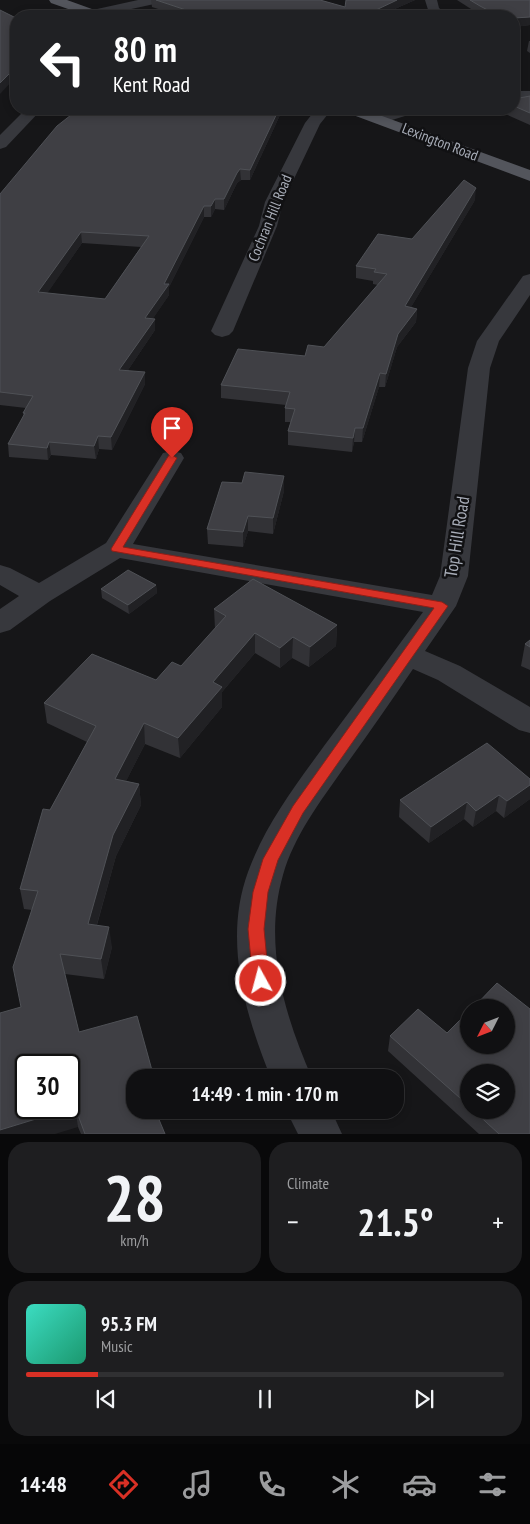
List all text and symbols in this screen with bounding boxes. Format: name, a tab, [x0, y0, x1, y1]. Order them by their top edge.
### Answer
text: 80 m	[113, 26, 177, 72]
icon: left	[30, 30, 95, 95]
text: Kent Road	[113, 70, 190, 98]
street label: Lexington Road	[400, 118, 481, 165]
street label: Cochran Hill Road	[244, 172, 296, 264]
pin	[151, 407, 193, 458]
icon: arrive	[158, 414, 186, 442]
street label: Top Hill Road	[439, 495, 474, 579]
position arrow	[234, 954, 286, 1006]
north arrow	[460, 999, 515, 1054]
map controls	[460, 999, 515, 1119]
speed limit sign: 30	[15, 1054, 80, 1119]
button: layers	[460, 1064, 515, 1119]
text: 14:49 · 1 min · 170 m	[192, 1082, 338, 1106]
text: 28	[103, 1155, 166, 1239]
text: Climate	[287, 1173, 329, 1193]
text: 21.5°	[357, 1197, 434, 1246]
text: −	[287, 1203, 299, 1240]
text: +	[492, 1203, 504, 1240]
text: km/h	[120, 1230, 149, 1250]
text: 95.3 FM	[101, 1312, 157, 1336]
text: Music	[101, 1336, 133, 1356]
icon: previous	[92, 1385, 120, 1413]
icon: pause	[251, 1385, 279, 1413]
icon: next	[410, 1385, 438, 1413]
icon: directions	[106, 1467, 141, 1502]
icon: music	[180, 1467, 215, 1502]
icon: phone	[254, 1467, 289, 1502]
icon: climate	[328, 1467, 363, 1502]
icon: car	[402, 1467, 437, 1502]
icon: filters	[475, 1467, 510, 1502]
text: 14:48	[19, 1470, 67, 1498]

